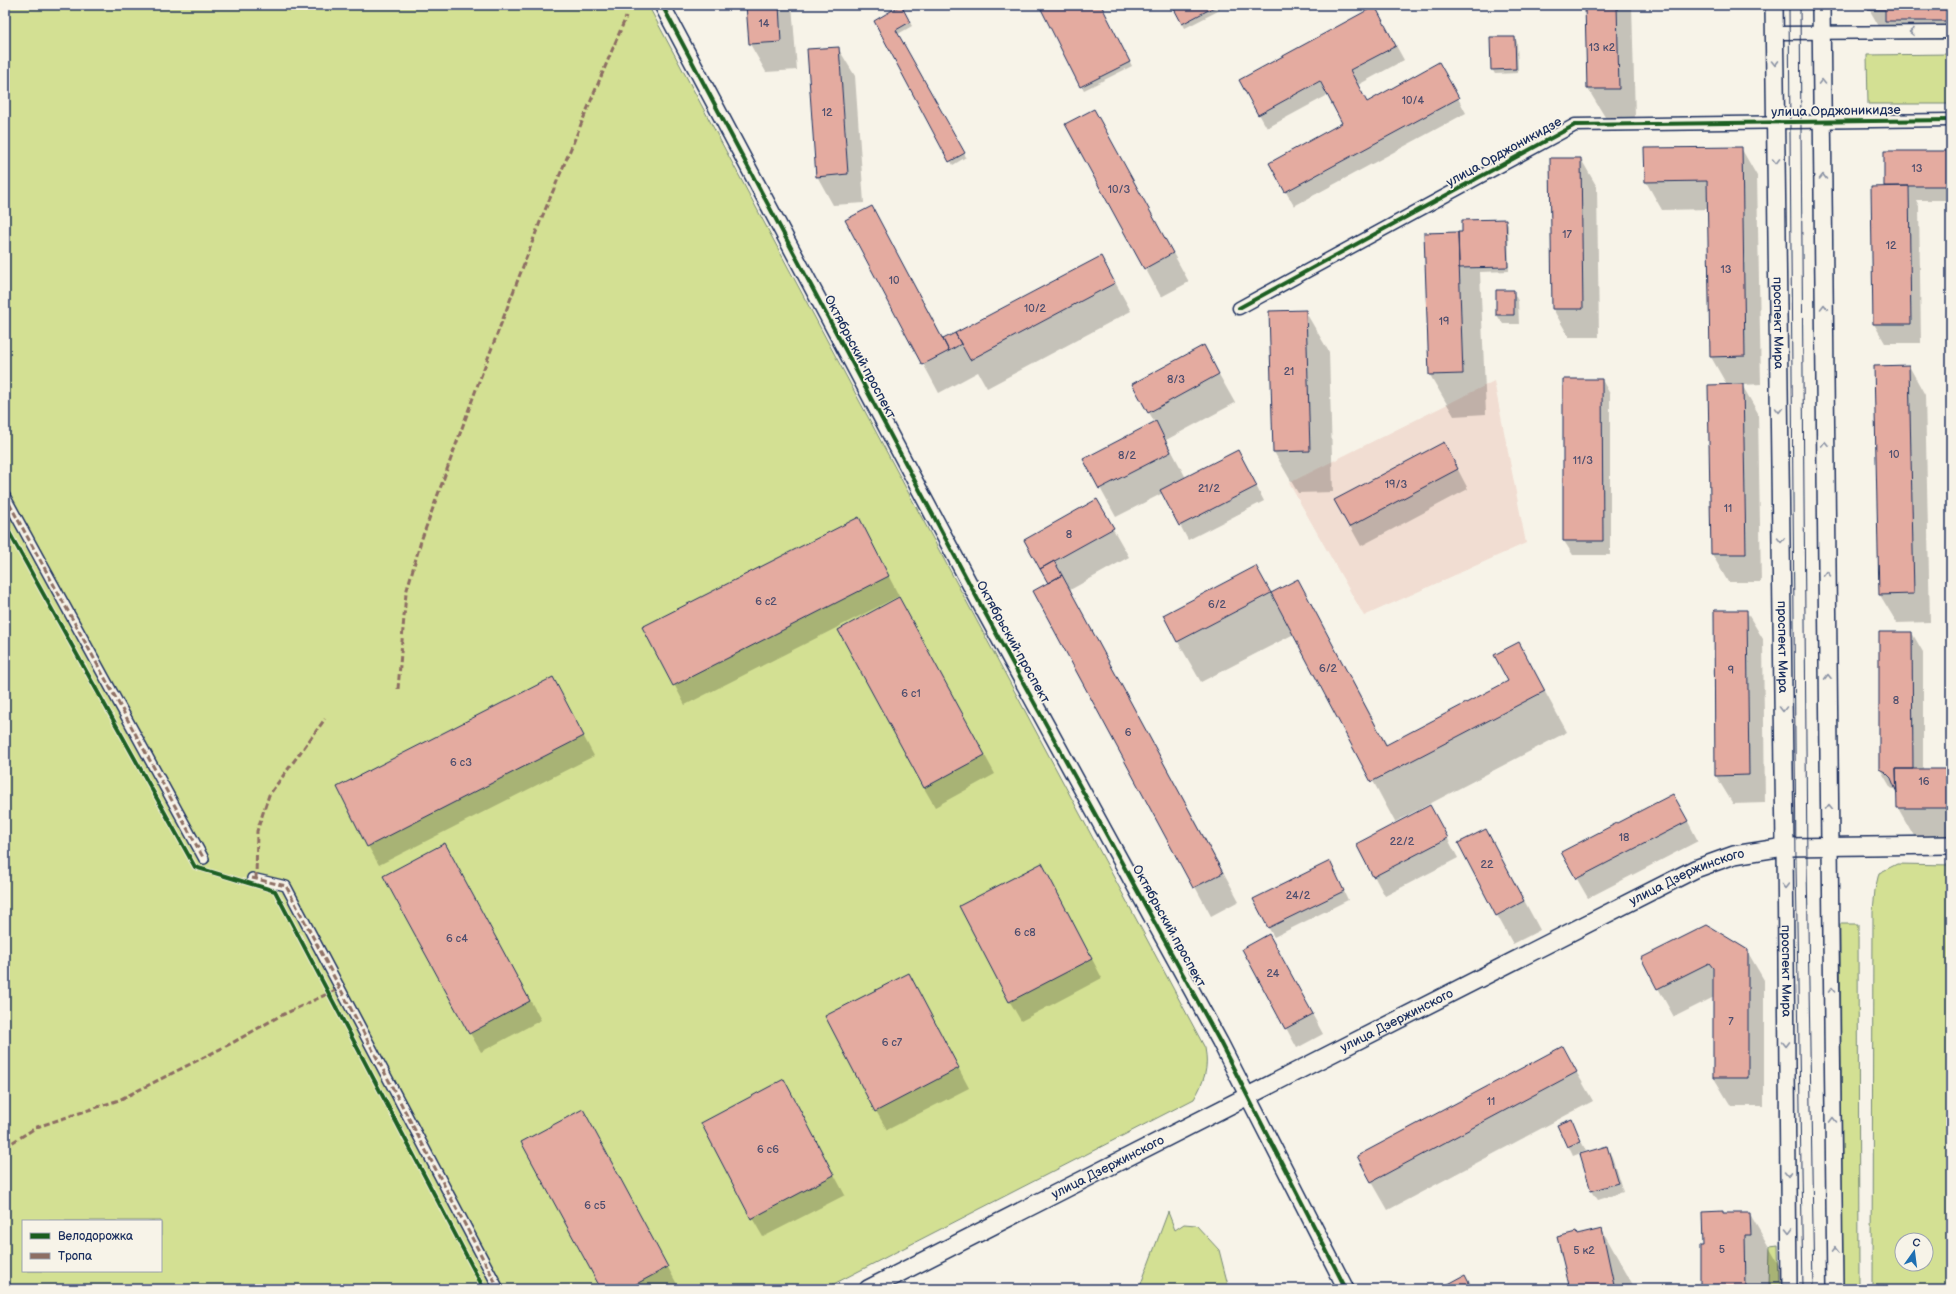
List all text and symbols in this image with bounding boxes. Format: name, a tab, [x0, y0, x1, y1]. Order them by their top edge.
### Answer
house number: 14	[759, 17, 770, 30]
one-way arrow	[1909, 28, 1915, 36]
house number: 13 к2	[1589, 41, 1616, 54]
one-way arrow	[1771, 60, 1779, 66]
one-way arrow	[1818, 79, 1826, 85]
house number: 10/4	[1402, 94, 1424, 107]
street label: улица Орджоникидзе	[1771, 102, 1901, 120]
house number: 12	[822, 106, 833, 119]
street label: улица Орджоникидзе	[1443, 114, 1565, 190]
one-way arrow	[1772, 158, 1780, 164]
house number: 13	[1911, 162, 1923, 175]
one-way arrow	[1819, 174, 1827, 180]
house number: 10/3	[1108, 183, 1130, 196]
house number: 17	[1562, 228, 1572, 241]
house number: 12	[1886, 239, 1897, 252]
house number: 13	[1720, 263, 1732, 276]
house number: 10	[889, 274, 900, 287]
street label: проспект Мира	[1770, 277, 1787, 370]
street label: Октябрьский проспект	[821, 292, 899, 422]
house number: 10/2	[1024, 302, 1047, 315]
one-way arrow	[1820, 304, 1828, 310]
house number: 19	[1439, 315, 1449, 328]
house number: 21	[1284, 365, 1294, 378]
house number: 8/3	[1167, 373, 1185, 386]
one-way arrow	[1775, 407, 1783, 413]
one-way arrow	[1821, 441, 1830, 447]
house number: 10	[1889, 448, 1900, 461]
house number: 8/2	[1118, 449, 1136, 462]
house number: 11/3	[1573, 454, 1593, 467]
house number: 19/3	[1385, 478, 1407, 491]
house number: 21/2	[1198, 482, 1221, 495]
house number: 11	[1724, 502, 1732, 515]
house number: 8	[1066, 528, 1072, 541]
one-way arrow	[1777, 537, 1785, 543]
one-way arrow	[1823, 571, 1831, 577]
street label: Октябрьский проспект	[973, 578, 1053, 706]
house number: 6 с2	[755, 595, 777, 608]
house number: 6/2	[1208, 598, 1227, 611]
street label: проспект Мира	[1774, 601, 1791, 694]
house number: 6/2	[1319, 662, 1338, 675]
house number: 9	[1728, 664, 1734, 677]
one-way arrow	[1824, 674, 1832, 680]
house number: 6 с1	[901, 687, 921, 700]
house number: 8	[1893, 694, 1899, 707]
one-way arrow	[1779, 706, 1787, 712]
house number: 6	[1125, 726, 1132, 739]
house number: 6 с3	[450, 756, 472, 769]
house number: 16	[1919, 775, 1930, 788]
one-way arrow	[1825, 804, 1833, 810]
house number: 18	[1619, 831, 1629, 844]
house number: 22/2	[1390, 835, 1415, 848]
street label: улица Дзержинского	[1626, 845, 1746, 909]
house number: 22	[1481, 858, 1494, 871]
street label: Октябрьский проспект	[1129, 862, 1209, 990]
one-way arrow	[1781, 883, 1789, 889]
house number: 24/2	[1286, 889, 1311, 902]
street label: проспект Мира	[1778, 925, 1795, 1018]
house number: 6 с8	[1014, 926, 1036, 939]
house number: 6 с4	[446, 932, 468, 945]
house number: 24	[1266, 967, 1280, 980]
street label: улица Дзержинского	[1338, 985, 1456, 1056]
one-way arrow	[1827, 987, 1836, 993]
house number: 7	[1728, 1015, 1734, 1028]
house number: 6 с7	[882, 1036, 903, 1049]
one-way arrow	[1782, 1041, 1791, 1047]
house number: 11	[1487, 1095, 1495, 1108]
one-way arrow	[1829, 1117, 1837, 1123]
street label: улица Дзержинского	[1049, 1132, 1167, 1203]
house number: 6 с6	[757, 1143, 779, 1156]
one-way arrow	[1784, 1171, 1792, 1177]
house number: 6 с5	[584, 1199, 606, 1212]
legend	[22, 1220, 162, 1272]
one-way arrow	[1784, 1227, 1792, 1233]
text: Велодорожка	[58, 1229, 133, 1244]
north arrow	[1894, 1232, 1934, 1272]
text: С	[1911, 1236, 1922, 1250]
house number: 5	[1719, 1243, 1725, 1256]
house number: 5 к2	[1573, 1244, 1595, 1257]
one-way arrow	[1831, 1247, 1839, 1253]
text: Тропа	[58, 1249, 92, 1264]

